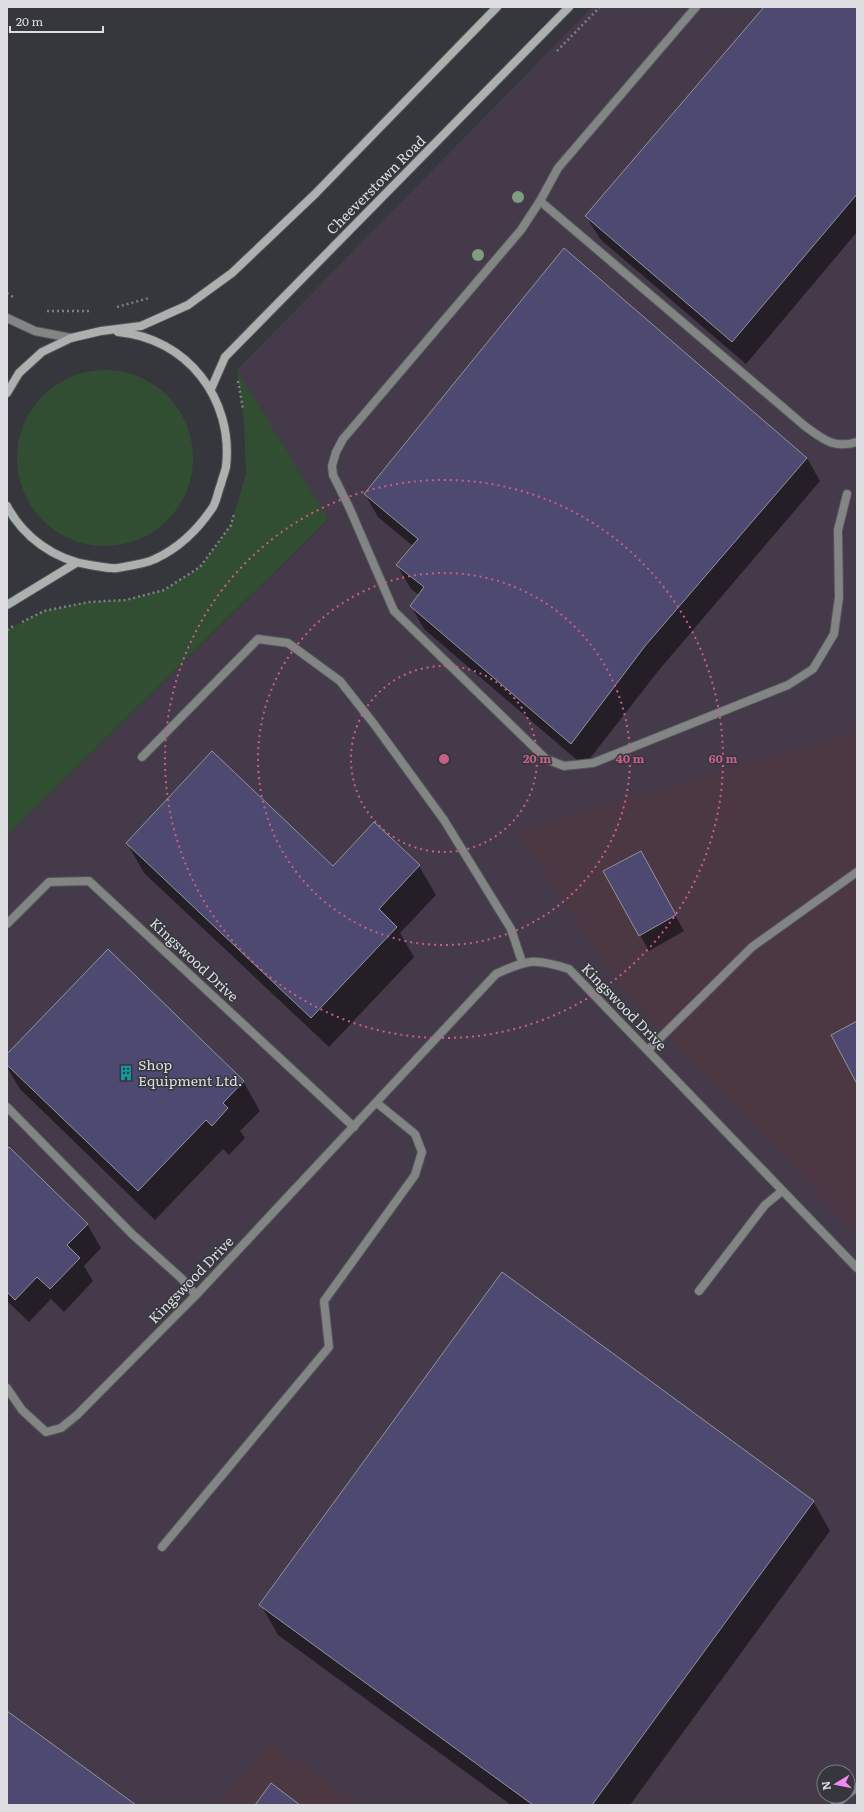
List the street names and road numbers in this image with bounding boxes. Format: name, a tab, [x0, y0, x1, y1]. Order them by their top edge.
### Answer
street label: Cheeverstown Road	[321, 130, 430, 238]
street label: Kingswood Drive	[146, 913, 243, 1006]
street label: Kingswood Drive	[578, 958, 672, 1055]
street label: Kingswood Drive	[143, 1231, 237, 1328]

